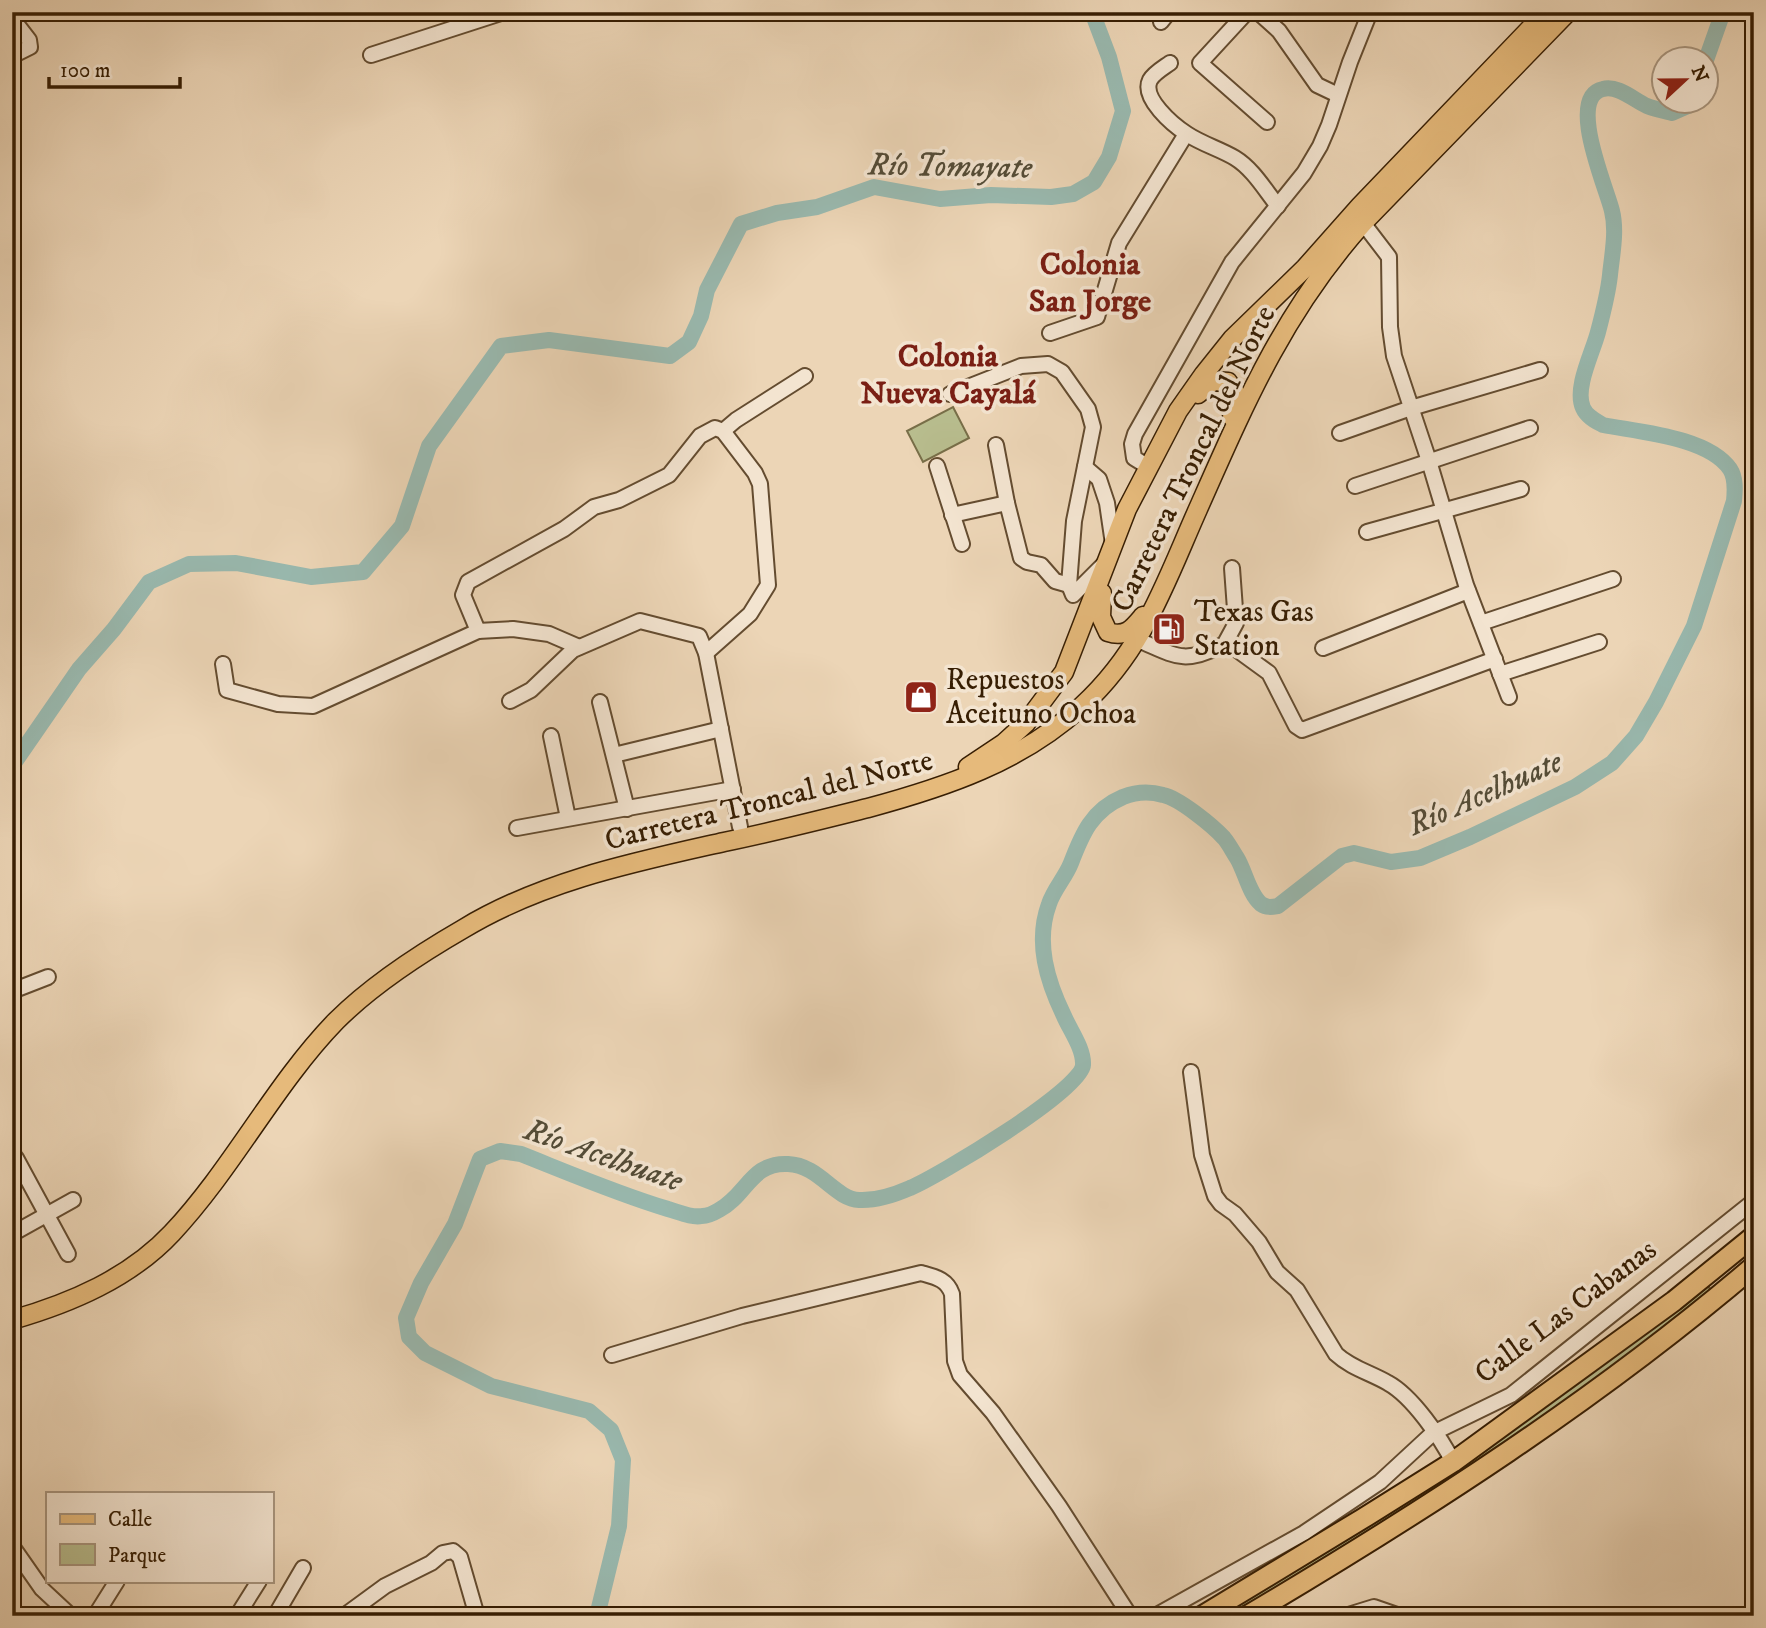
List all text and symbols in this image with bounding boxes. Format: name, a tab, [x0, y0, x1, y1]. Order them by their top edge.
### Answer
scale bar	[49, 46, 180, 90]
north arrow	[1650, 46, 1720, 116]
text: 100 m	[60, 58, 111, 84]
text: N	[1686, 63, 1713, 86]
water label: Río Tomayate	[867, 146, 1033, 188]
district label: Colonia San Jorge	[1029, 245, 1151, 322]
street label: Carretera Troncal del Norte	[1104, 300, 1284, 618]
district label: Colonia Nueva Cayalá	[860, 337, 1036, 414]
place label: Texas Gas Station	[1194, 594, 1314, 665]
fuel station icon: Texas Gas Station	[1150, 610, 1188, 648]
place label: Repuestos Aceituno Ochoa	[946, 662, 1136, 733]
shop icon: Repuestos Aceituno Ochoa	[902, 678, 940, 716]
street label: Carretera Troncal del Norte	[601, 742, 937, 860]
water label: Río Acelhuate	[1401, 742, 1569, 846]
water label: Río Acelhuate	[518, 1110, 688, 1202]
street label: Calle Las Cabanas	[1468, 1232, 1664, 1392]
legend	[46, 1492, 273, 1582]
text: Calle	[108, 1507, 152, 1533]
text: Parque	[108, 1543, 166, 1569]

